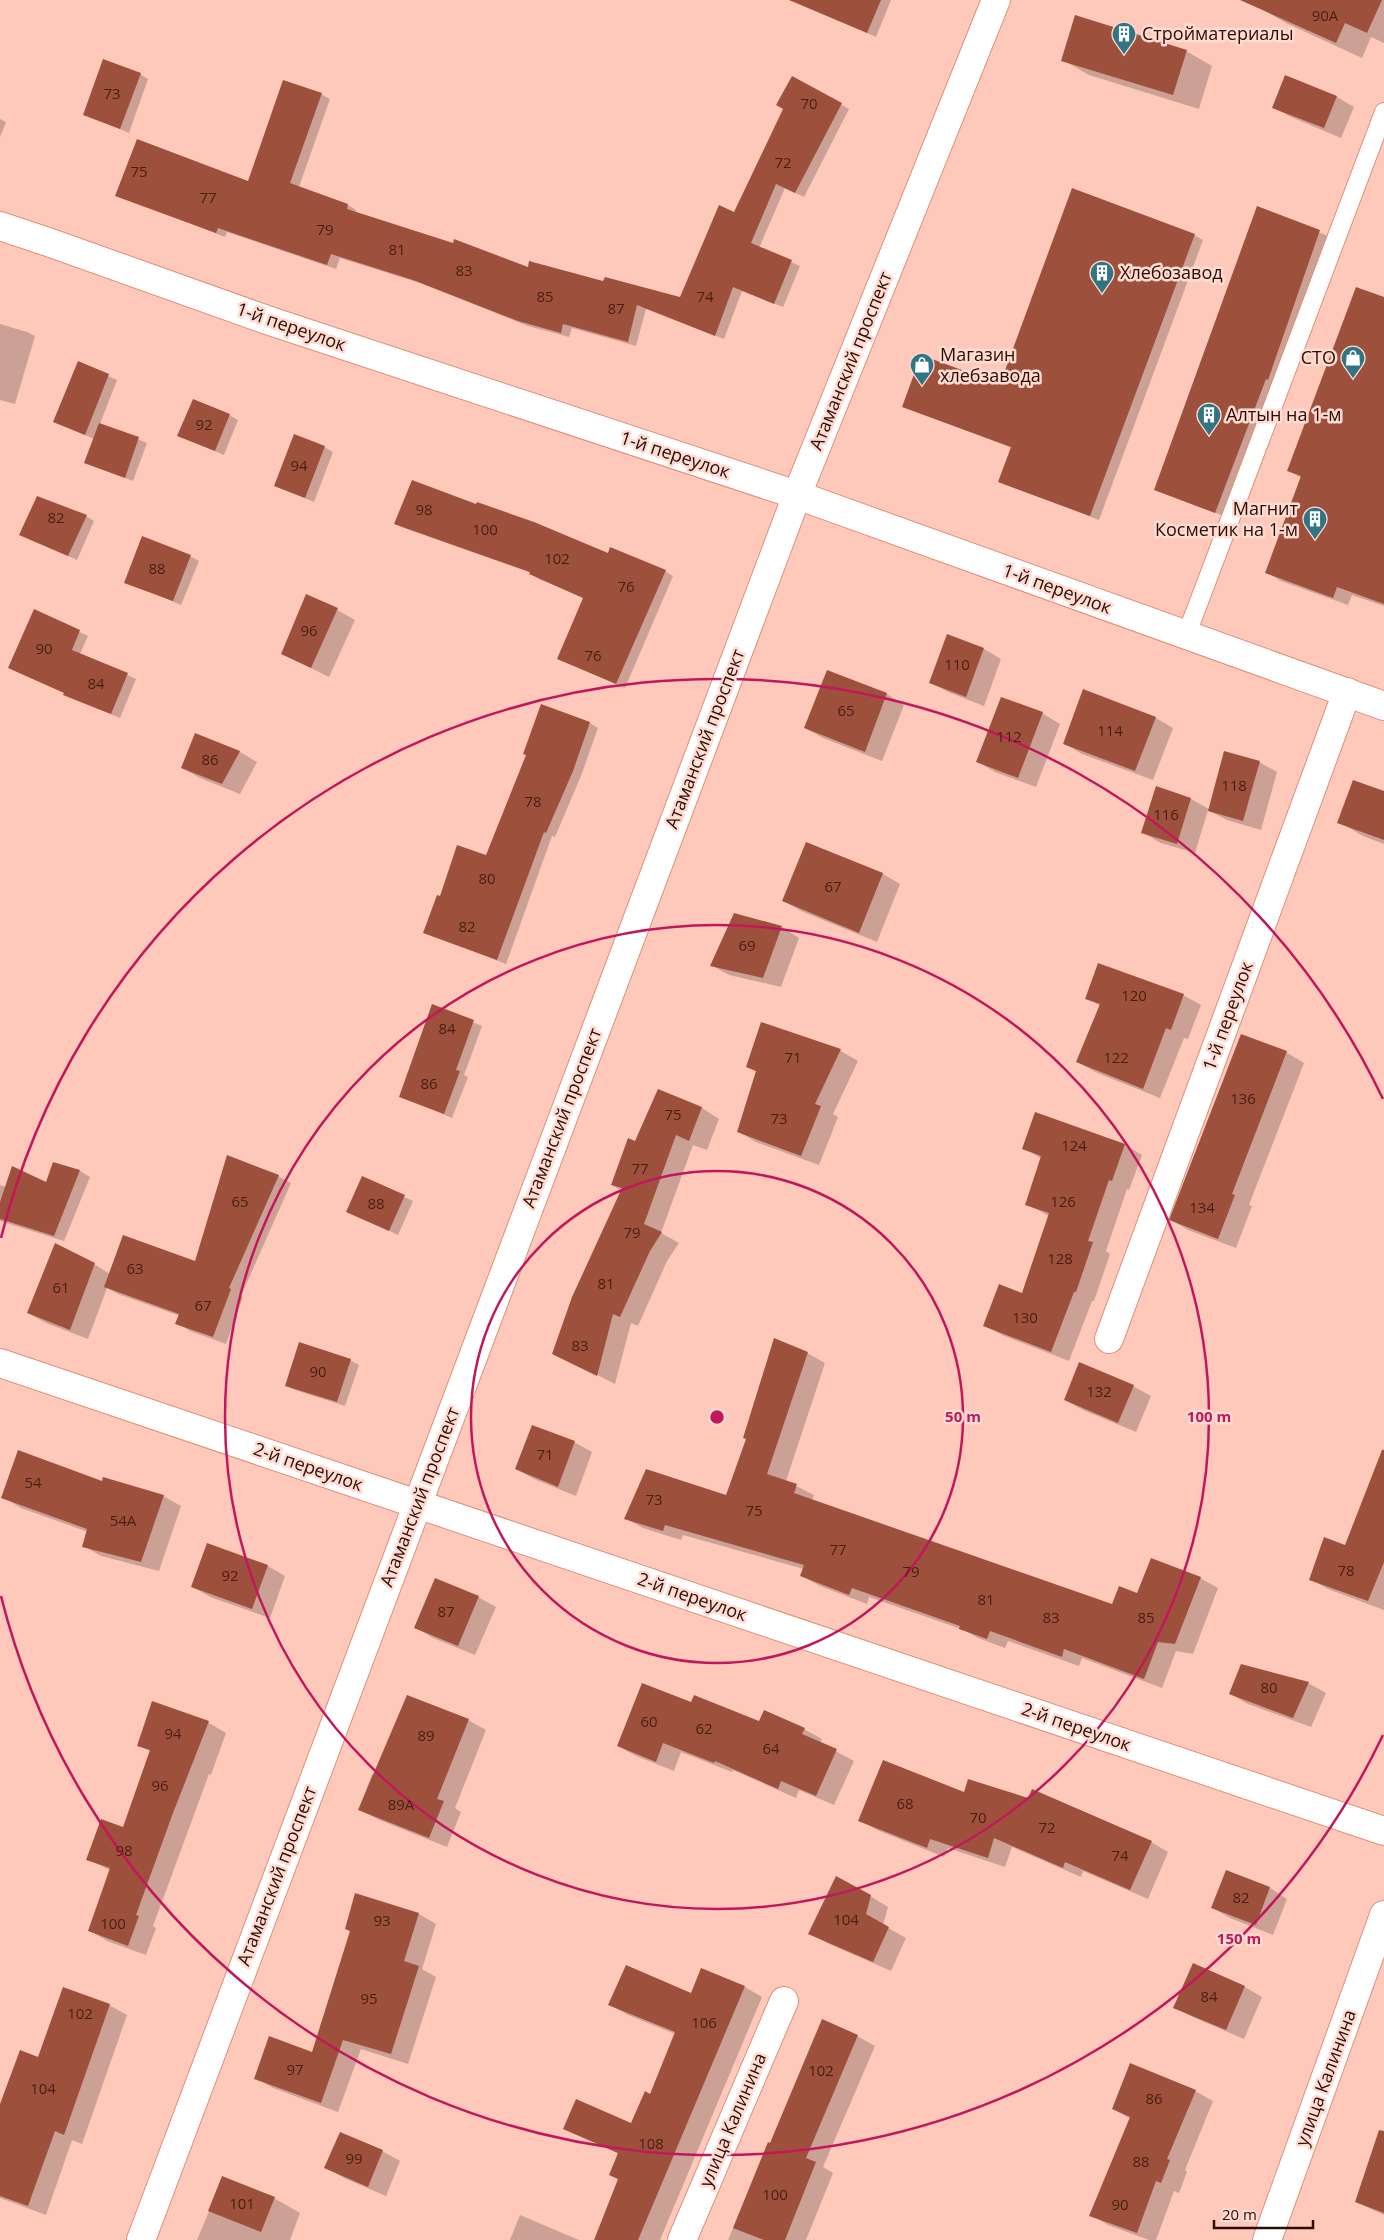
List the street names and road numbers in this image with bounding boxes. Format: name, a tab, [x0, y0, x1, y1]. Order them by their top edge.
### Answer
street label: Атаманский проспект	[803, 267, 897, 453]
street label: 1-й переулок	[234, 296, 350, 356]
street label: 1-й переулок	[617, 425, 734, 483]
street label: 1-й переулок	[1000, 557, 1116, 619]
street label: Атаманский проспект	[659, 645, 750, 832]
street label: 1-й переулок	[1196, 957, 1258, 1073]
street label: Атаманский проспект	[516, 1024, 607, 1211]
street label: Атаманский проспект	[374, 1403, 465, 1590]
street label: 2-й переулок	[251, 1436, 367, 1496]
street label: 2-й переулок	[635, 1566, 751, 1626]
street label: 2-й переулок	[1019, 1696, 1135, 1756]
street label: Атаманский проспект	[231, 1782, 322, 1969]
street label: улица Калинина	[1289, 2006, 1361, 2149]
street label: улица Калинина	[693, 2049, 771, 2190]

